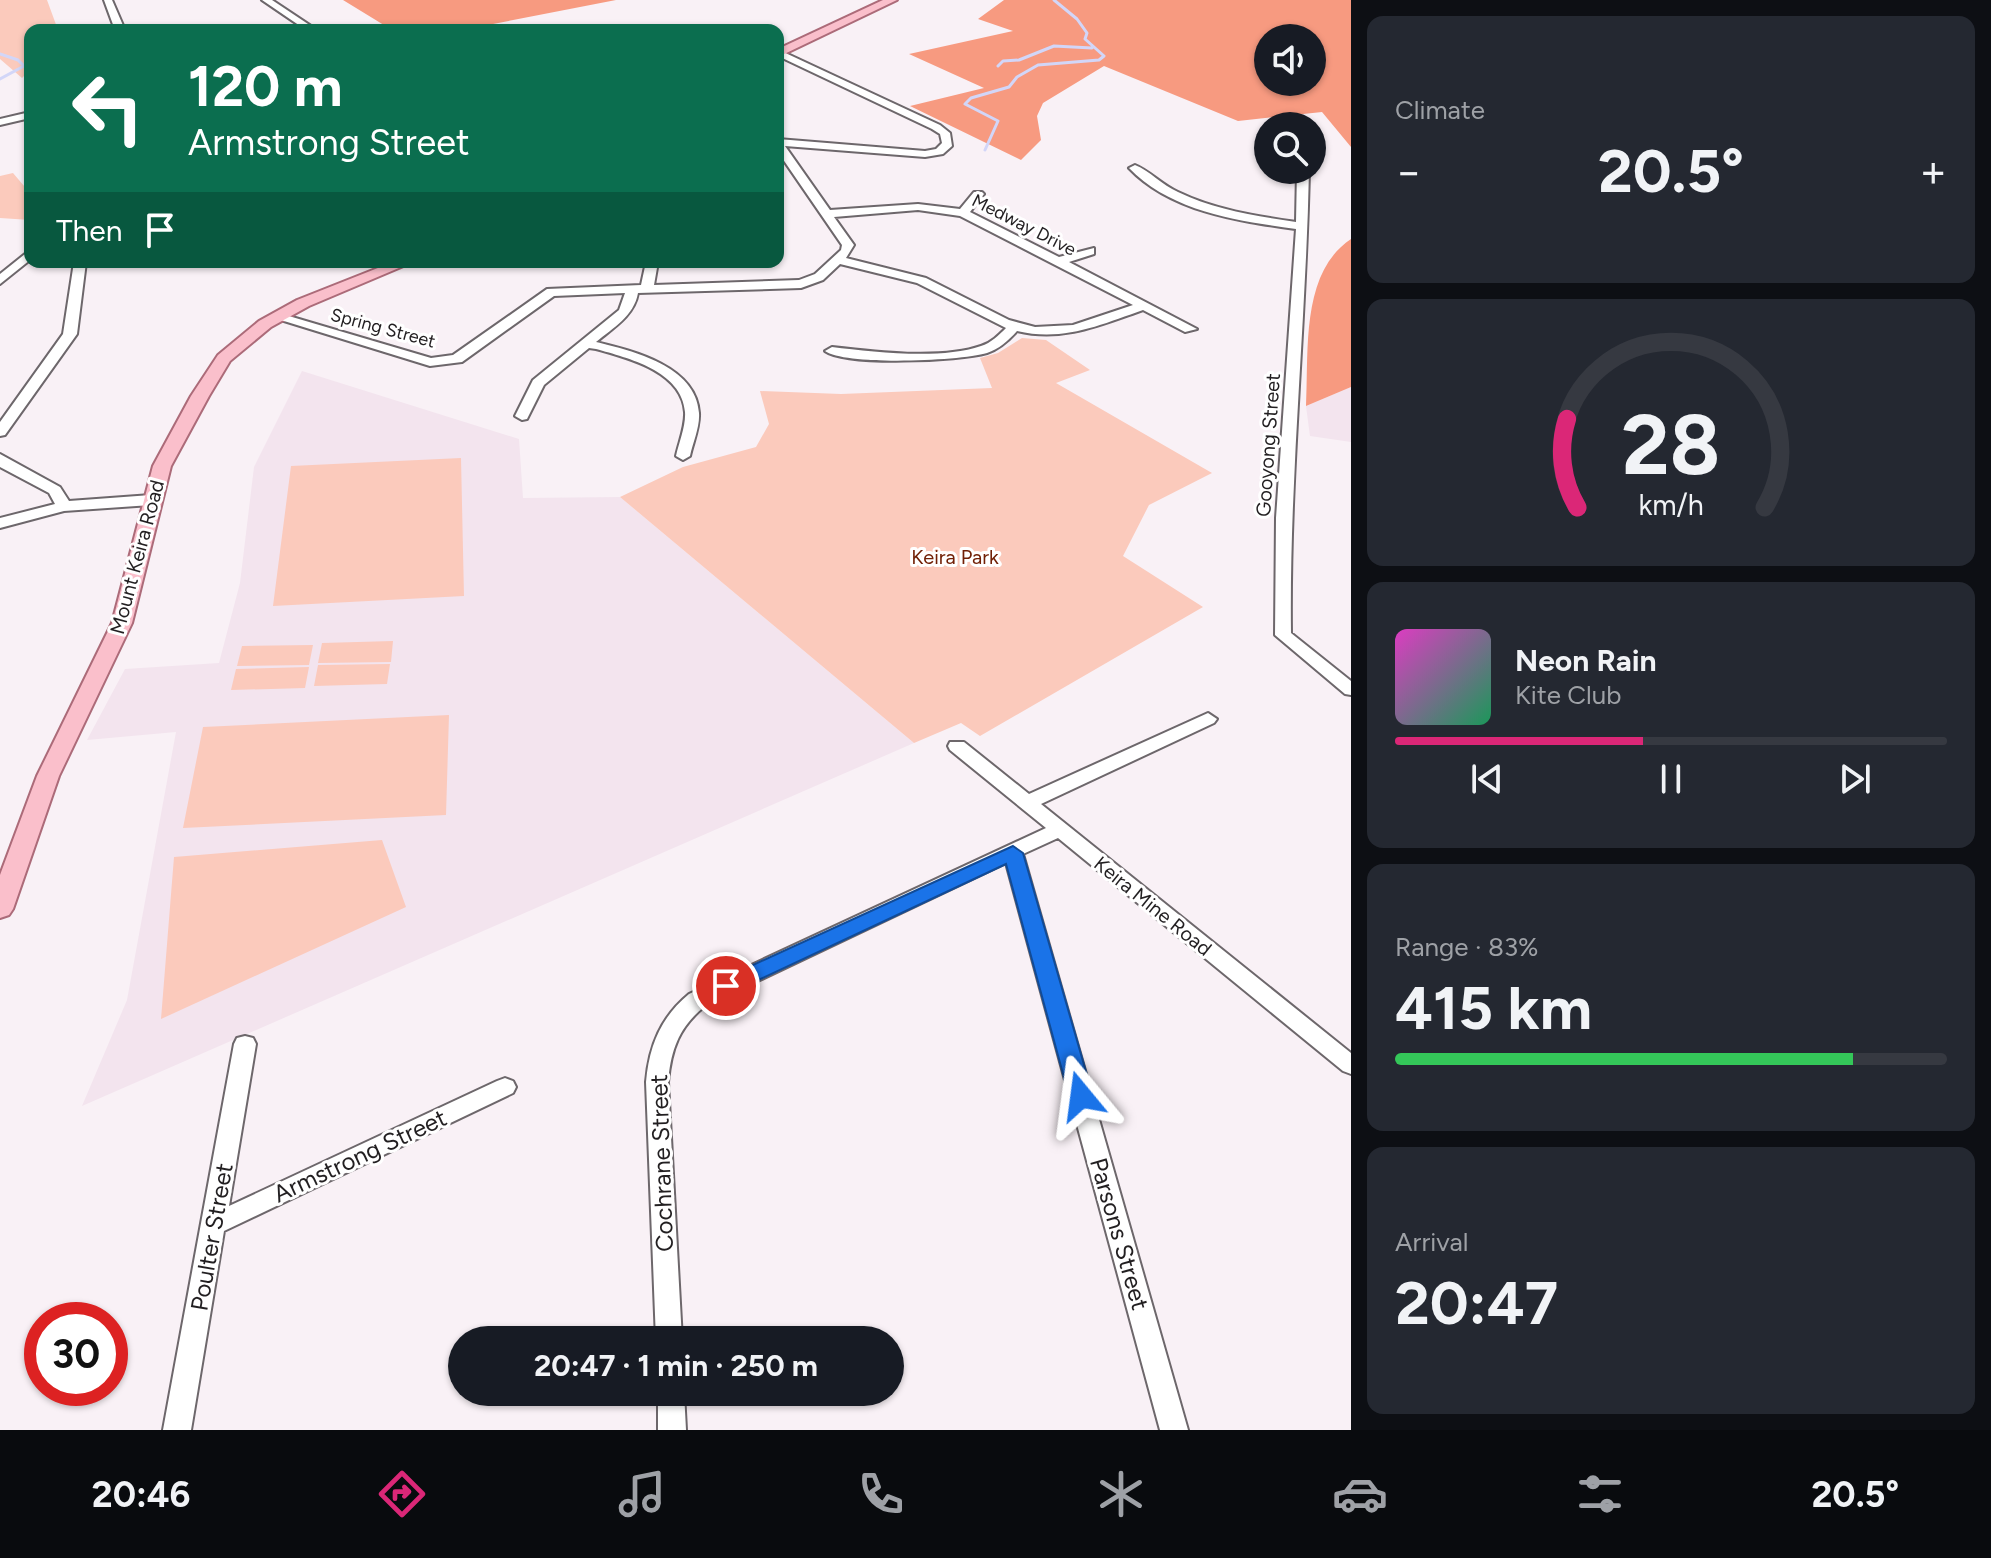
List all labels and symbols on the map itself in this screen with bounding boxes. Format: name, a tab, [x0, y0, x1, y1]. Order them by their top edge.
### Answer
street label: Medway Drive	[968, 189, 1080, 261]
street label: Spring Street	[328, 303, 438, 353]
street label: Gooyong Street	[1251, 372, 1285, 518]
street label: Mount Keira Road	[105, 477, 169, 637]
park label: Keira Park	[911, 545, 999, 569]
street label: Keira Mine Road	[1089, 851, 1217, 961]
pin	[692, 952, 760, 1020]
position arrow	[1039, 1054, 1123, 1138]
street label: Cochrane Street	[644, 1074, 679, 1252]
street label: Armstrong Street	[269, 1103, 451, 1208]
street label: Parsons Street	[1084, 1154, 1155, 1313]
street label: Poulter Street	[184, 1161, 239, 1313]
speed limit sign: 30	[24, 1302, 128, 1406]

